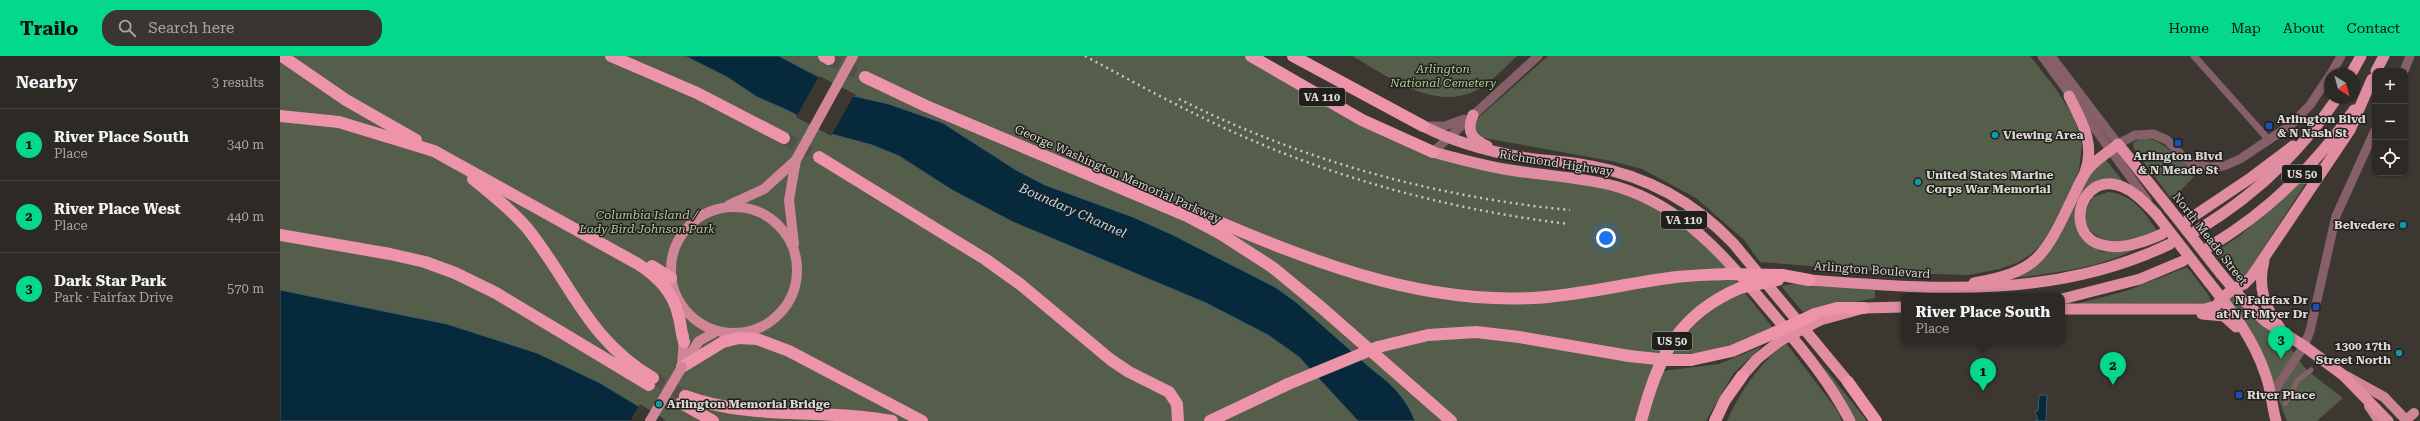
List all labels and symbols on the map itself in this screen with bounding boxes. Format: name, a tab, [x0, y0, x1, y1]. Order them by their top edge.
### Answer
park label: Arlington National Cemetery	[1389, 62, 1497, 90]
north arrow	[2324, 68, 2360, 104]
road number: VA 110	[1299, 88, 1345, 106]
place label: Arlington Blvd & N Nash St	[2277, 112, 2366, 140]
marker: Arlington Blvd & N Nash St	[2264, 121, 2274, 131]
street label: George Washington Memorial Parkway	[1012, 122, 1224, 226]
place label: Viewing Area	[2003, 128, 2083, 142]
marker: Viewing Area	[1990, 130, 2000, 140]
marker: Arlington Blvd & N Meade St	[2173, 138, 2183, 148]
street label: Richmond Highway	[1498, 147, 1615, 179]
place label: Arlington Blvd & N Meade St	[2134, 149, 2222, 177]
road number: US 50	[2282, 165, 2322, 183]
place label: United States Marine Corps War Memorial	[1926, 168, 2054, 196]
marker: United States Marine Corps War Memorial	[1913, 177, 1923, 187]
water label: Boundary Channel	[1016, 180, 1129, 241]
street label: North Meade Street	[2170, 190, 2251, 288]
park label: Columbia Island / Lady Bird Johnson Park	[578, 208, 715, 236]
road number: VA 110	[1661, 211, 1707, 229]
place label: Belvedere	[2334, 218, 2395, 232]
marker: Belvedere	[2398, 220, 2408, 230]
your location	[1596, 228, 1616, 248]
street label: Arlington Boulevard	[1813, 259, 1931, 281]
place label: N Fairfax Dr at N Ft Myer Dr	[2216, 293, 2309, 321]
marker: N Fairfax Dr at N Ft Myer Dr	[2311, 302, 2321, 312]
pin: 3	[2268, 326, 2294, 359]
road number: US 50	[1652, 332, 1692, 350]
place label: 1300 17th Street North	[2316, 339, 2391, 367]
marker: 1300 17th Street North	[2394, 348, 2404, 358]
pin: 2	[2100, 352, 2126, 385]
pin: 1	[1970, 358, 1996, 391]
place label: River Place	[2247, 388, 2315, 402]
marker: River Place	[2234, 390, 2244, 400]
place label: Arlington Memorial Bridge	[667, 397, 830, 411]
marker: Arlington Memorial Bridge	[654, 399, 664, 409]

